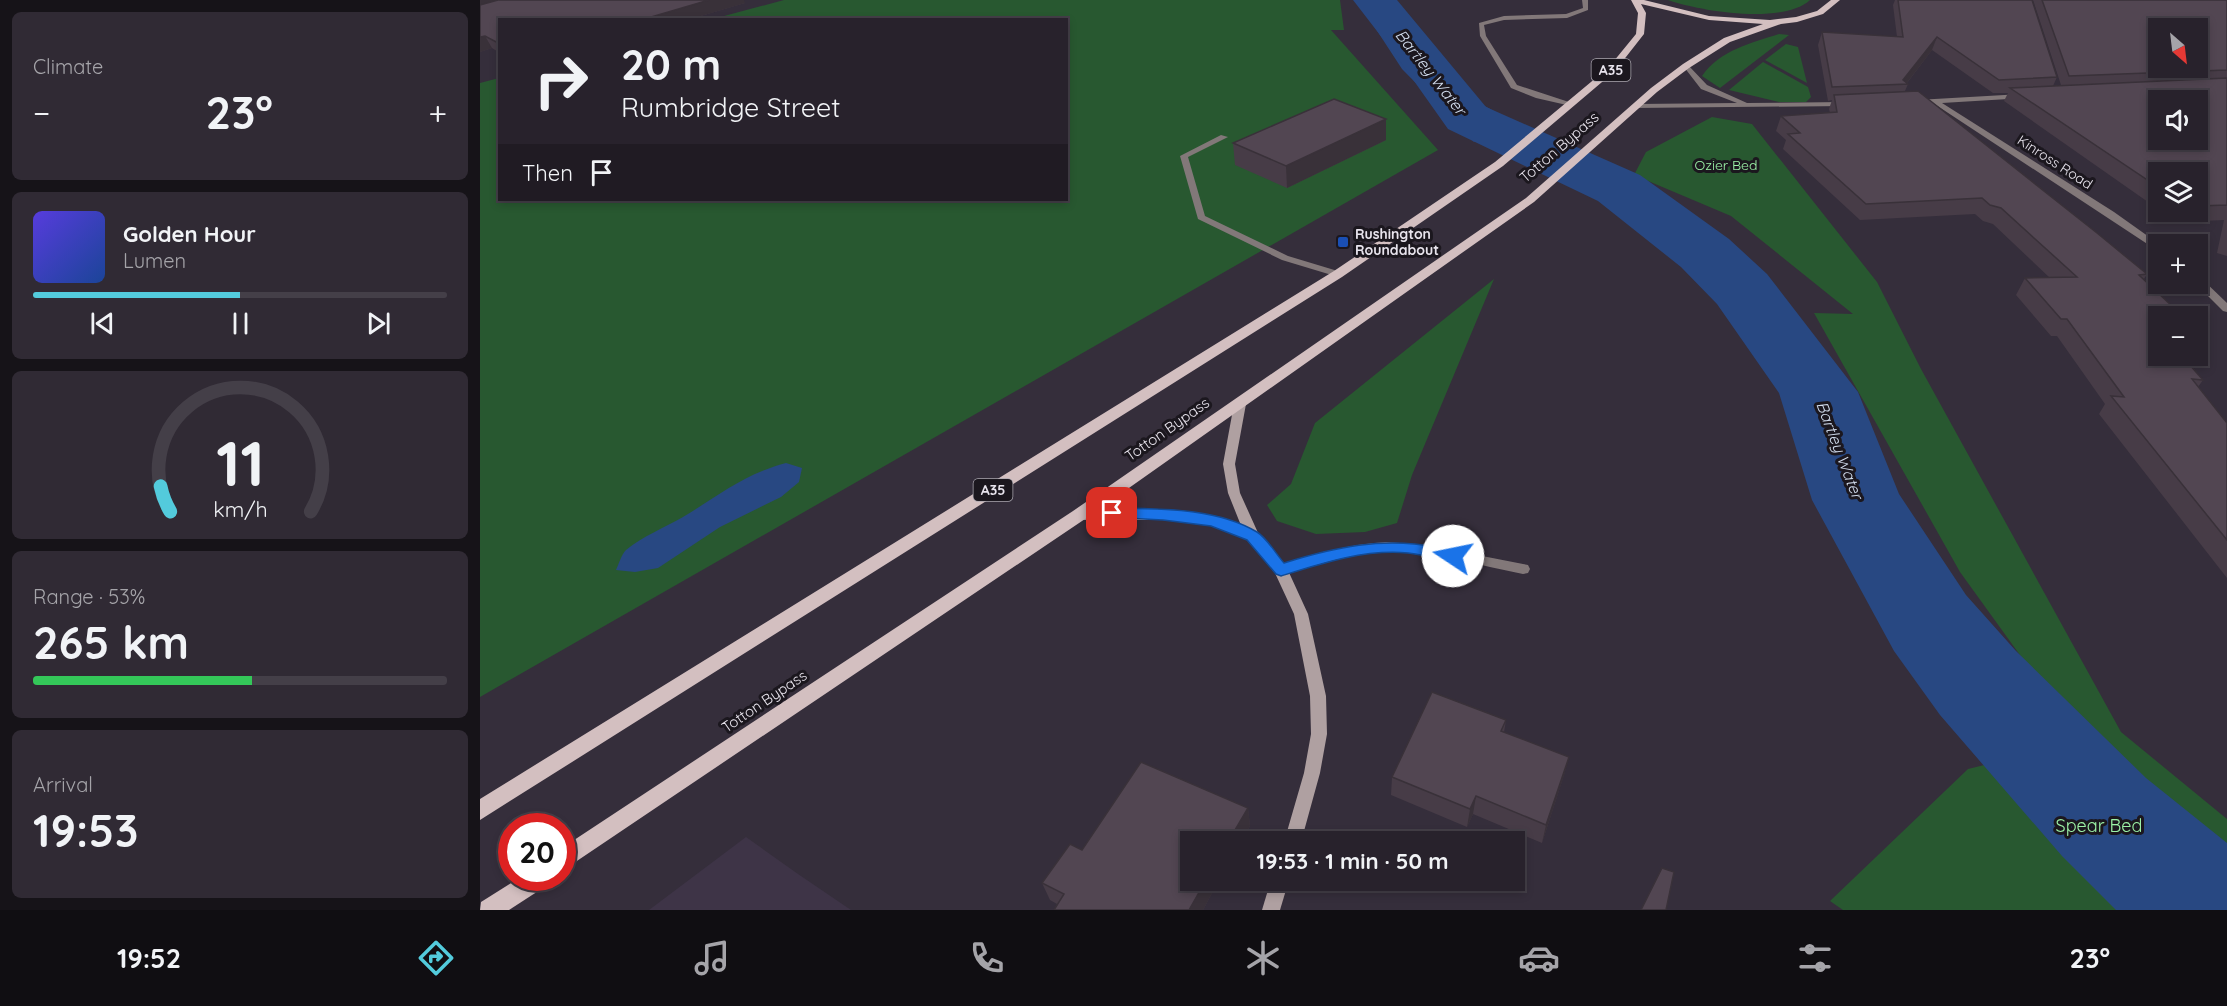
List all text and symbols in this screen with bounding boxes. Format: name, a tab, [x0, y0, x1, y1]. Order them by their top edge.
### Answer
north arrow	[2148, 18, 2208, 78]
map controls	[2148, 18, 2208, 366]
water label: Bartley Water	[1391, 25, 1472, 120]
text: 20 m	[621, 38, 721, 91]
icon: right	[522, 42, 600, 120]
text: Climate	[33, 54, 103, 79]
road number: A35	[1592, 59, 1630, 81]
text: 23°	[206, 84, 273, 140]
text: Rumbridge Street	[621, 90, 840, 124]
button: sound	[2148, 90, 2208, 150]
text: −	[33, 92, 50, 133]
text: +	[428, 92, 447, 133]
street label: Totton Bypass	[1515, 107, 1603, 187]
street label: Kinross Road	[2014, 131, 2096, 193]
icon: arrive	[585, 156, 618, 189]
park label: Ozier Bed	[1694, 156, 1758, 174]
text: Then	[522, 159, 573, 187]
button: layers	[2148, 162, 2208, 222]
text: Golden Hour	[123, 220, 256, 248]
place label: Rushington Roundabout	[1355, 225, 1439, 259]
button: +	[2148, 234, 2208, 294]
marker: Rushington Roundabout	[1336, 235, 1350, 249]
text: Lumen	[123, 248, 186, 273]
button: −	[2148, 306, 2208, 366]
icon: previous	[86, 307, 119, 340]
icon: pause	[224, 307, 257, 340]
icon: next	[362, 307, 395, 340]
street label: Totton Bypass	[1121, 393, 1213, 465]
water label: Bartley Water	[1812, 398, 1868, 503]
text: 11	[216, 424, 264, 502]
road number: A35	[974, 479, 1012, 501]
pin	[1086, 487, 1137, 538]
text: km/h	[213, 496, 267, 522]
icon: arrive	[1095, 496, 1128, 529]
position arrow	[1421, 524, 1485, 588]
text: Range · 53%	[33, 584, 145, 609]
text: 265 km	[33, 614, 189, 670]
street label: Totton Bypass	[718, 666, 810, 736]
text: Arrival	[33, 772, 93, 797]
text: 19:53	[33, 802, 138, 858]
speed limit sign: 20	[498, 813, 576, 891]
park label: Spear Bed	[2056, 814, 2142, 837]
text: 19:53 · 1 min · 50 m	[1257, 847, 1448, 875]
icon: directions	[415, 937, 457, 979]
icon: music	[691, 937, 733, 979]
icon: phone	[966, 937, 1008, 979]
icon: climate	[1242, 937, 1284, 979]
icon: car	[1518, 937, 1560, 979]
icon: filters	[1794, 937, 1836, 979]
text: 19:52	[117, 941, 181, 975]
text: 23°	[2070, 941, 2110, 975]

